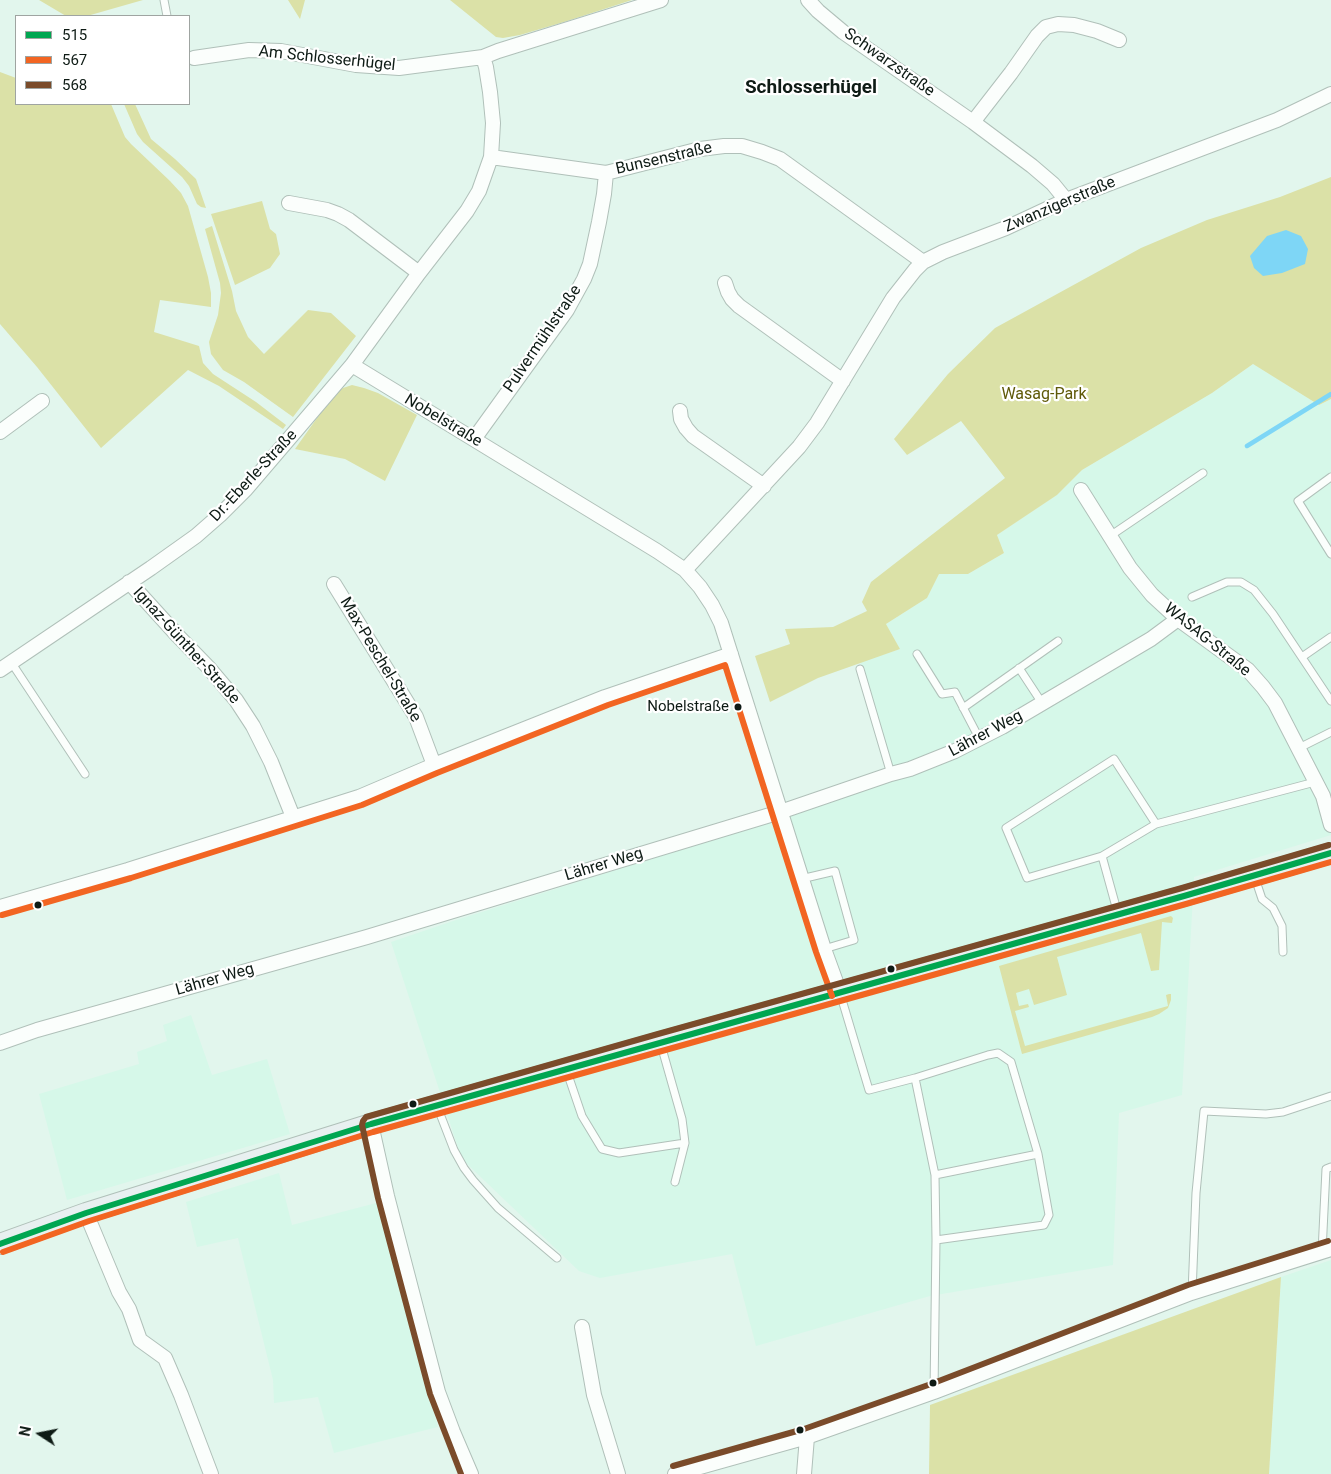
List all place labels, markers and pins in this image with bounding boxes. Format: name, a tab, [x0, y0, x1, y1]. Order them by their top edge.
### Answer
place label: Nobelstraße	[647, 698, 729, 716]
marker: Nobelstraße	[733, 702, 743, 712]
unlabelled marker	[33, 900, 43, 910]
unlabelled marker	[886, 964, 896, 974]
unlabelled marker	[408, 1099, 418, 1109]
unlabelled marker	[928, 1378, 938, 1388]
unlabelled marker	[795, 1425, 805, 1435]

